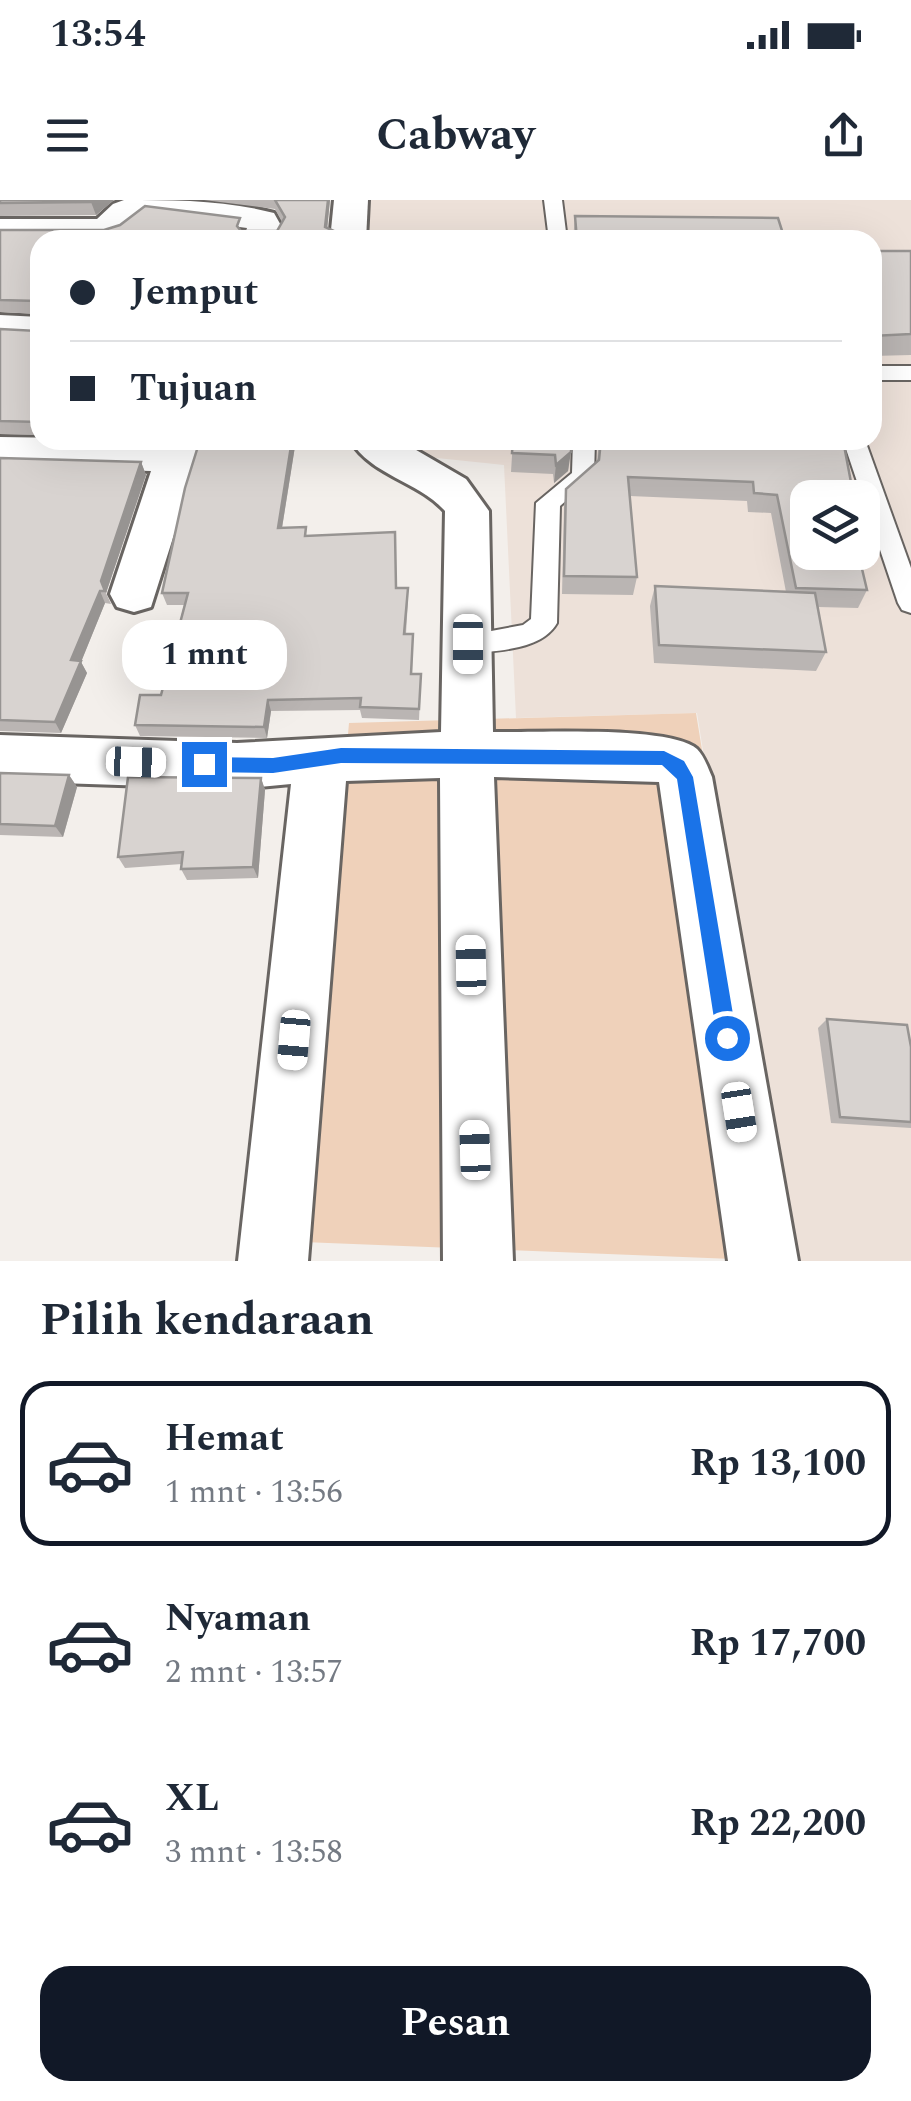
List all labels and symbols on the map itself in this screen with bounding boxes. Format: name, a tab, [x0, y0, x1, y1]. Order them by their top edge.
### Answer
car	[453, 614, 483, 674]
callout: 1 mnt	[121, 619, 286, 689]
route end	[182, 742, 227, 787]
car	[105, 746, 167, 778]
car	[455, 935, 487, 995]
car	[276, 1009, 312, 1071]
route start	[705, 1016, 750, 1061]
car	[719, 1080, 759, 1144]
car	[459, 1119, 491, 1181]

